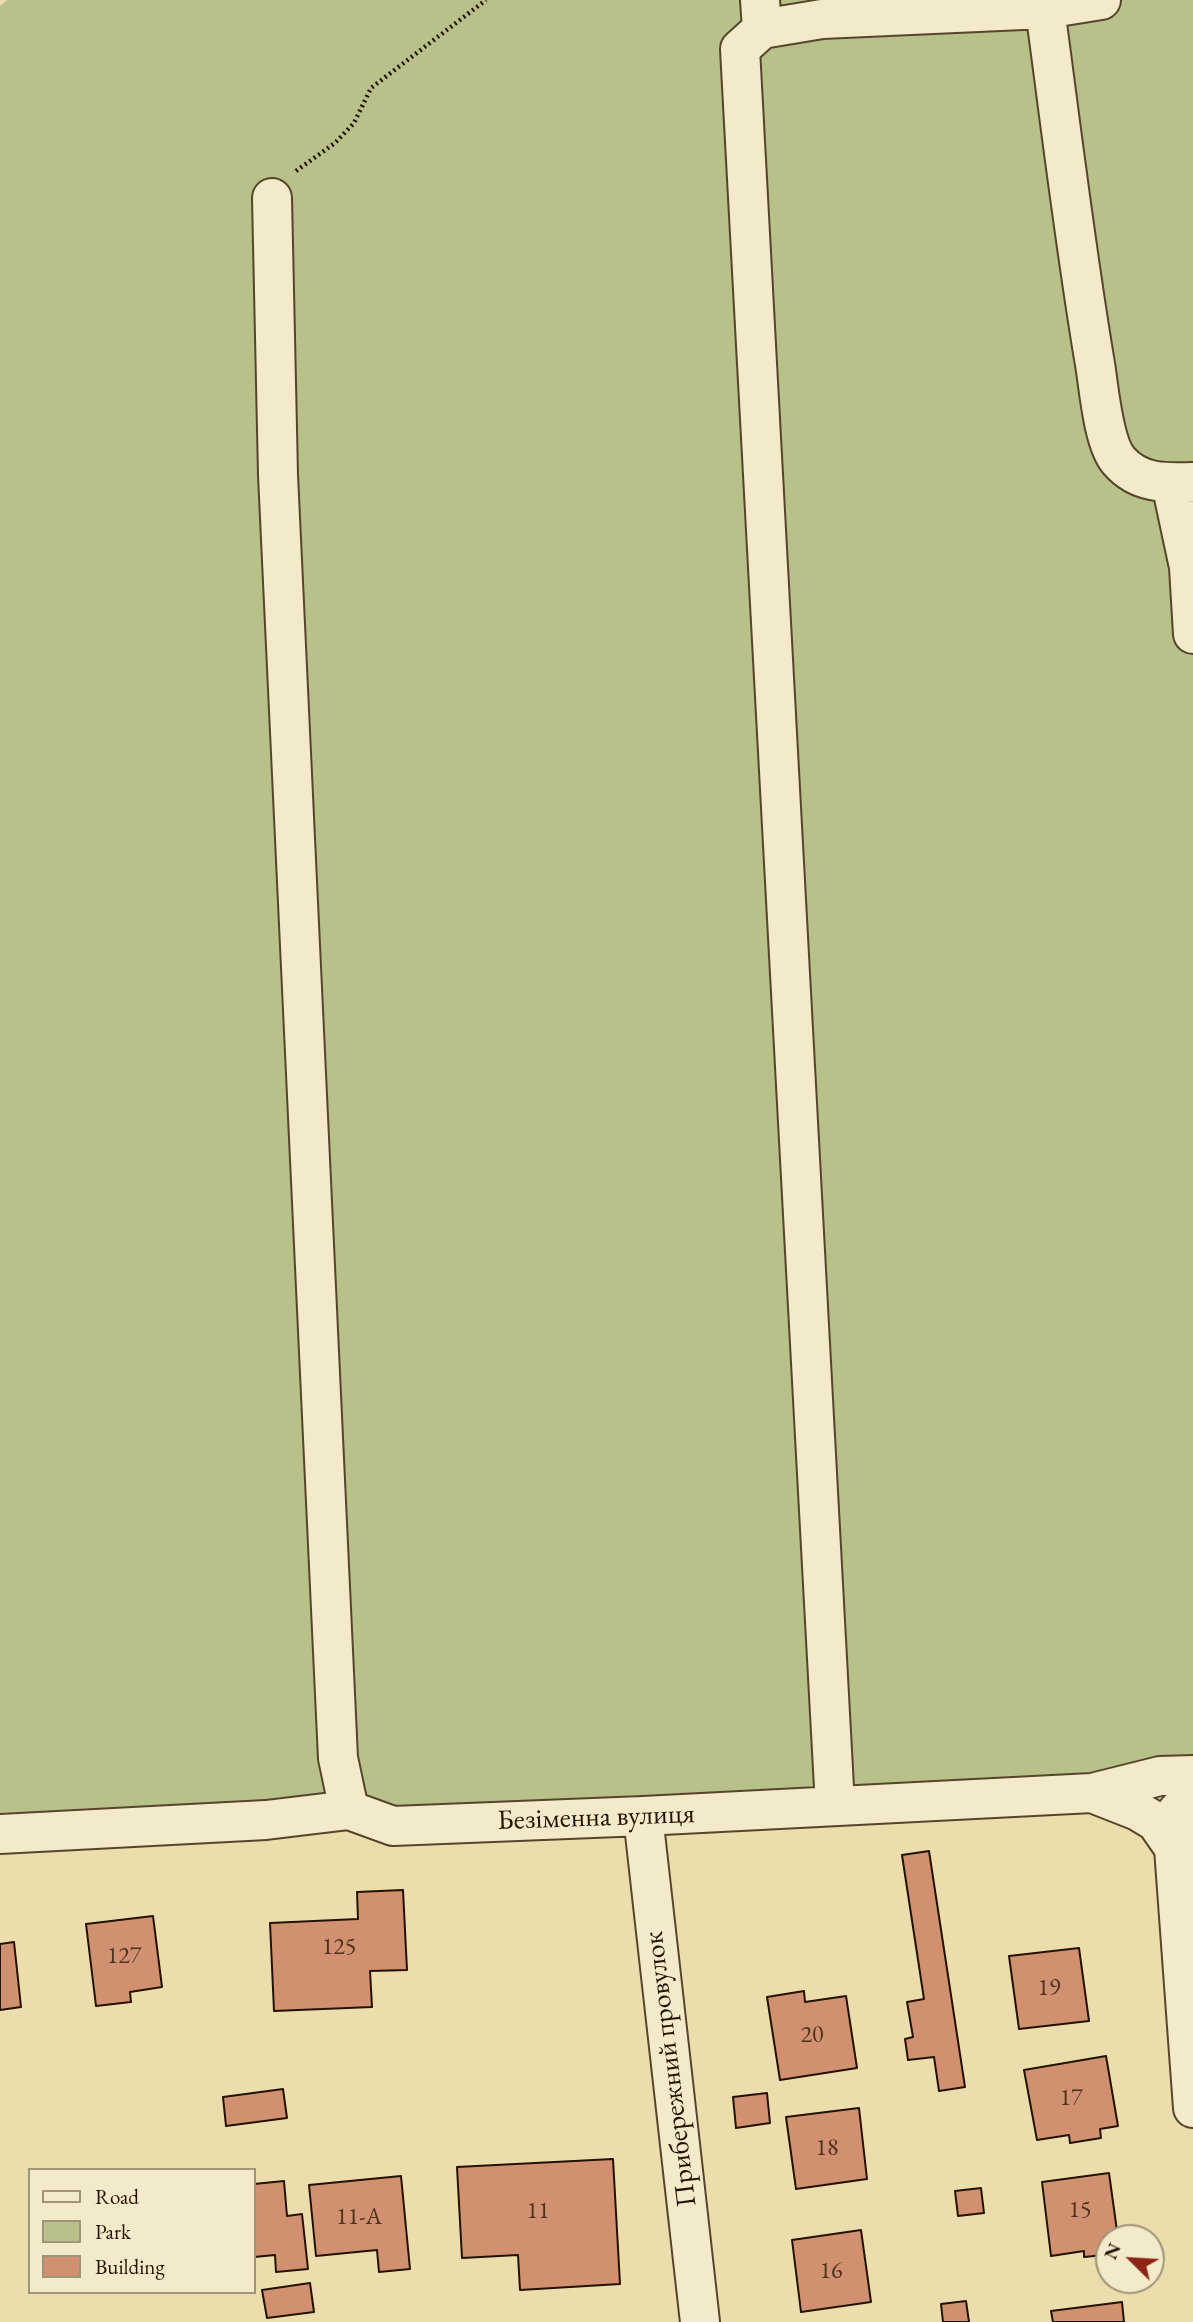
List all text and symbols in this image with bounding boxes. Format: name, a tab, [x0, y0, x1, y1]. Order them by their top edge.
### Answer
street label: Безіменна вулиця	[497, 1798, 695, 1838]
street label: Прибережний провулок	[637, 1929, 705, 2209]
house number: 125	[322, 1933, 356, 1961]
house number: 127	[107, 1942, 141, 1970]
house number: 19	[1037, 1974, 1061, 2002]
house number: 20	[800, 2021, 824, 2049]
house number: 17	[1059, 2084, 1083, 2112]
house number: 18	[815, 2134, 839, 2162]
legend	[28, 2168, 256, 2294]
text: Road	[95, 2183, 139, 2210]
house number: 15	[1068, 2196, 1092, 2224]
house number: 11	[526, 2197, 550, 2225]
house number: 11-А	[336, 2203, 382, 2231]
text: Park	[95, 2218, 131, 2245]
north arrow	[1095, 2224, 1165, 2294]
text: N	[1098, 2239, 1127, 2263]
text: Building	[95, 2253, 165, 2280]
house number: 16	[819, 2257, 843, 2285]

